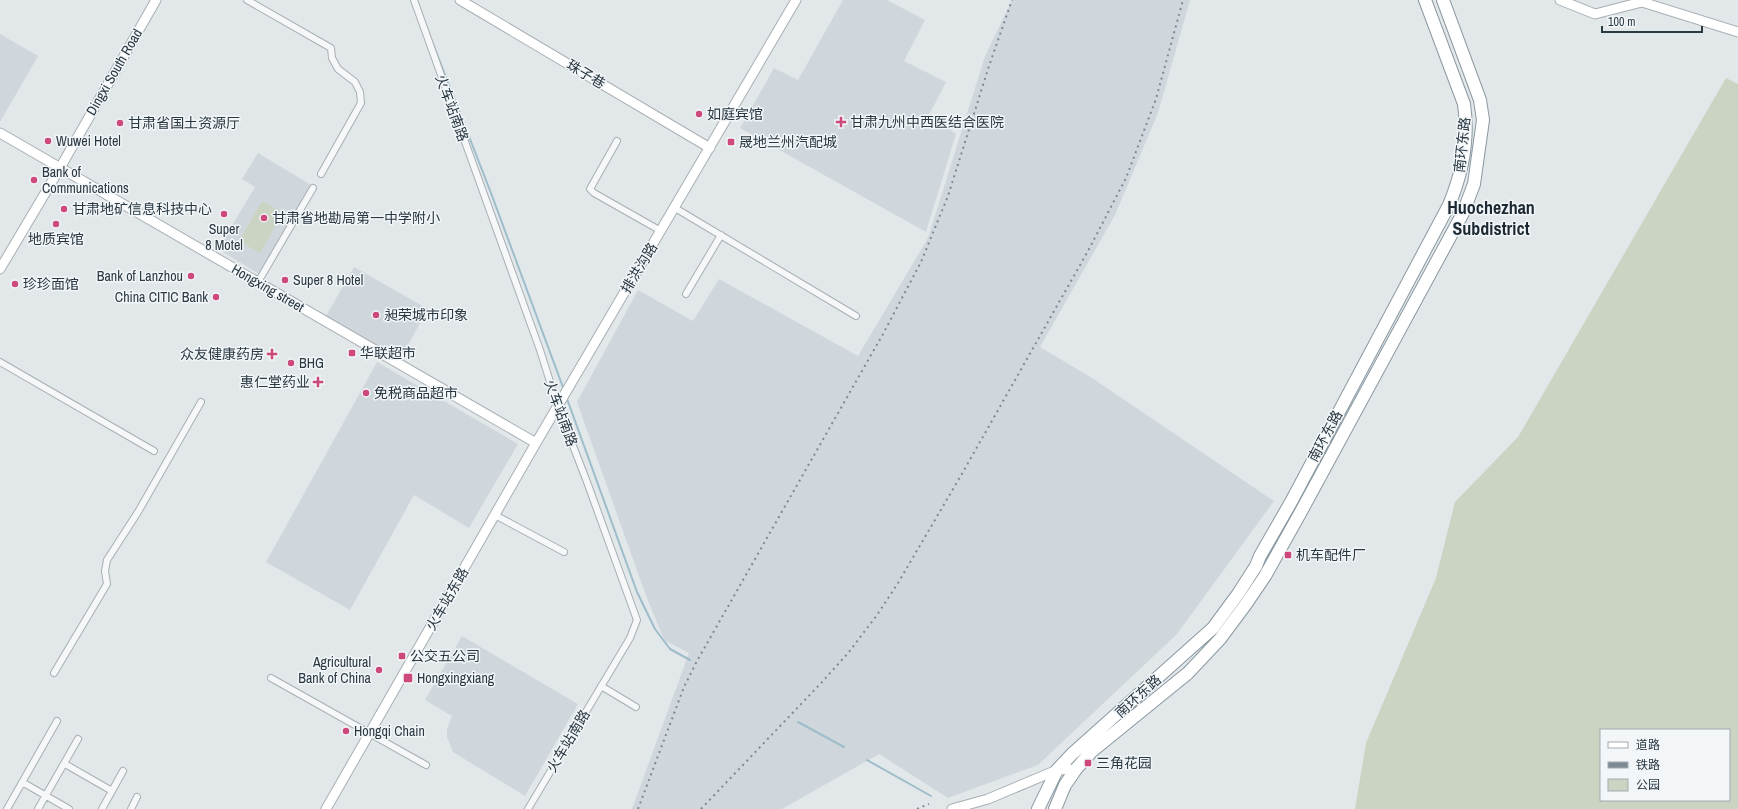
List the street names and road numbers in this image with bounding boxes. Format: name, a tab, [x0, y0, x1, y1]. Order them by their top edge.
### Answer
street label: Dingxi South Road	[82, 25, 146, 119]
street label: 珠子巷	[563, 55, 609, 93]
street label: 火车站南路	[432, 72, 472, 144]
street label: 南环东路	[1450, 116, 1474, 174]
street label: 排洪沟路	[617, 239, 661, 297]
street label: Hongxing street	[228, 260, 308, 316]
street label: 火车站南路	[541, 377, 581, 449]
street label: 南环东路	[1304, 407, 1346, 465]
street label: 火车站东路	[422, 564, 472, 634]
street label: 南环东路	[1111, 671, 1165, 721]
street label: 火车站南路	[542, 706, 594, 776]

